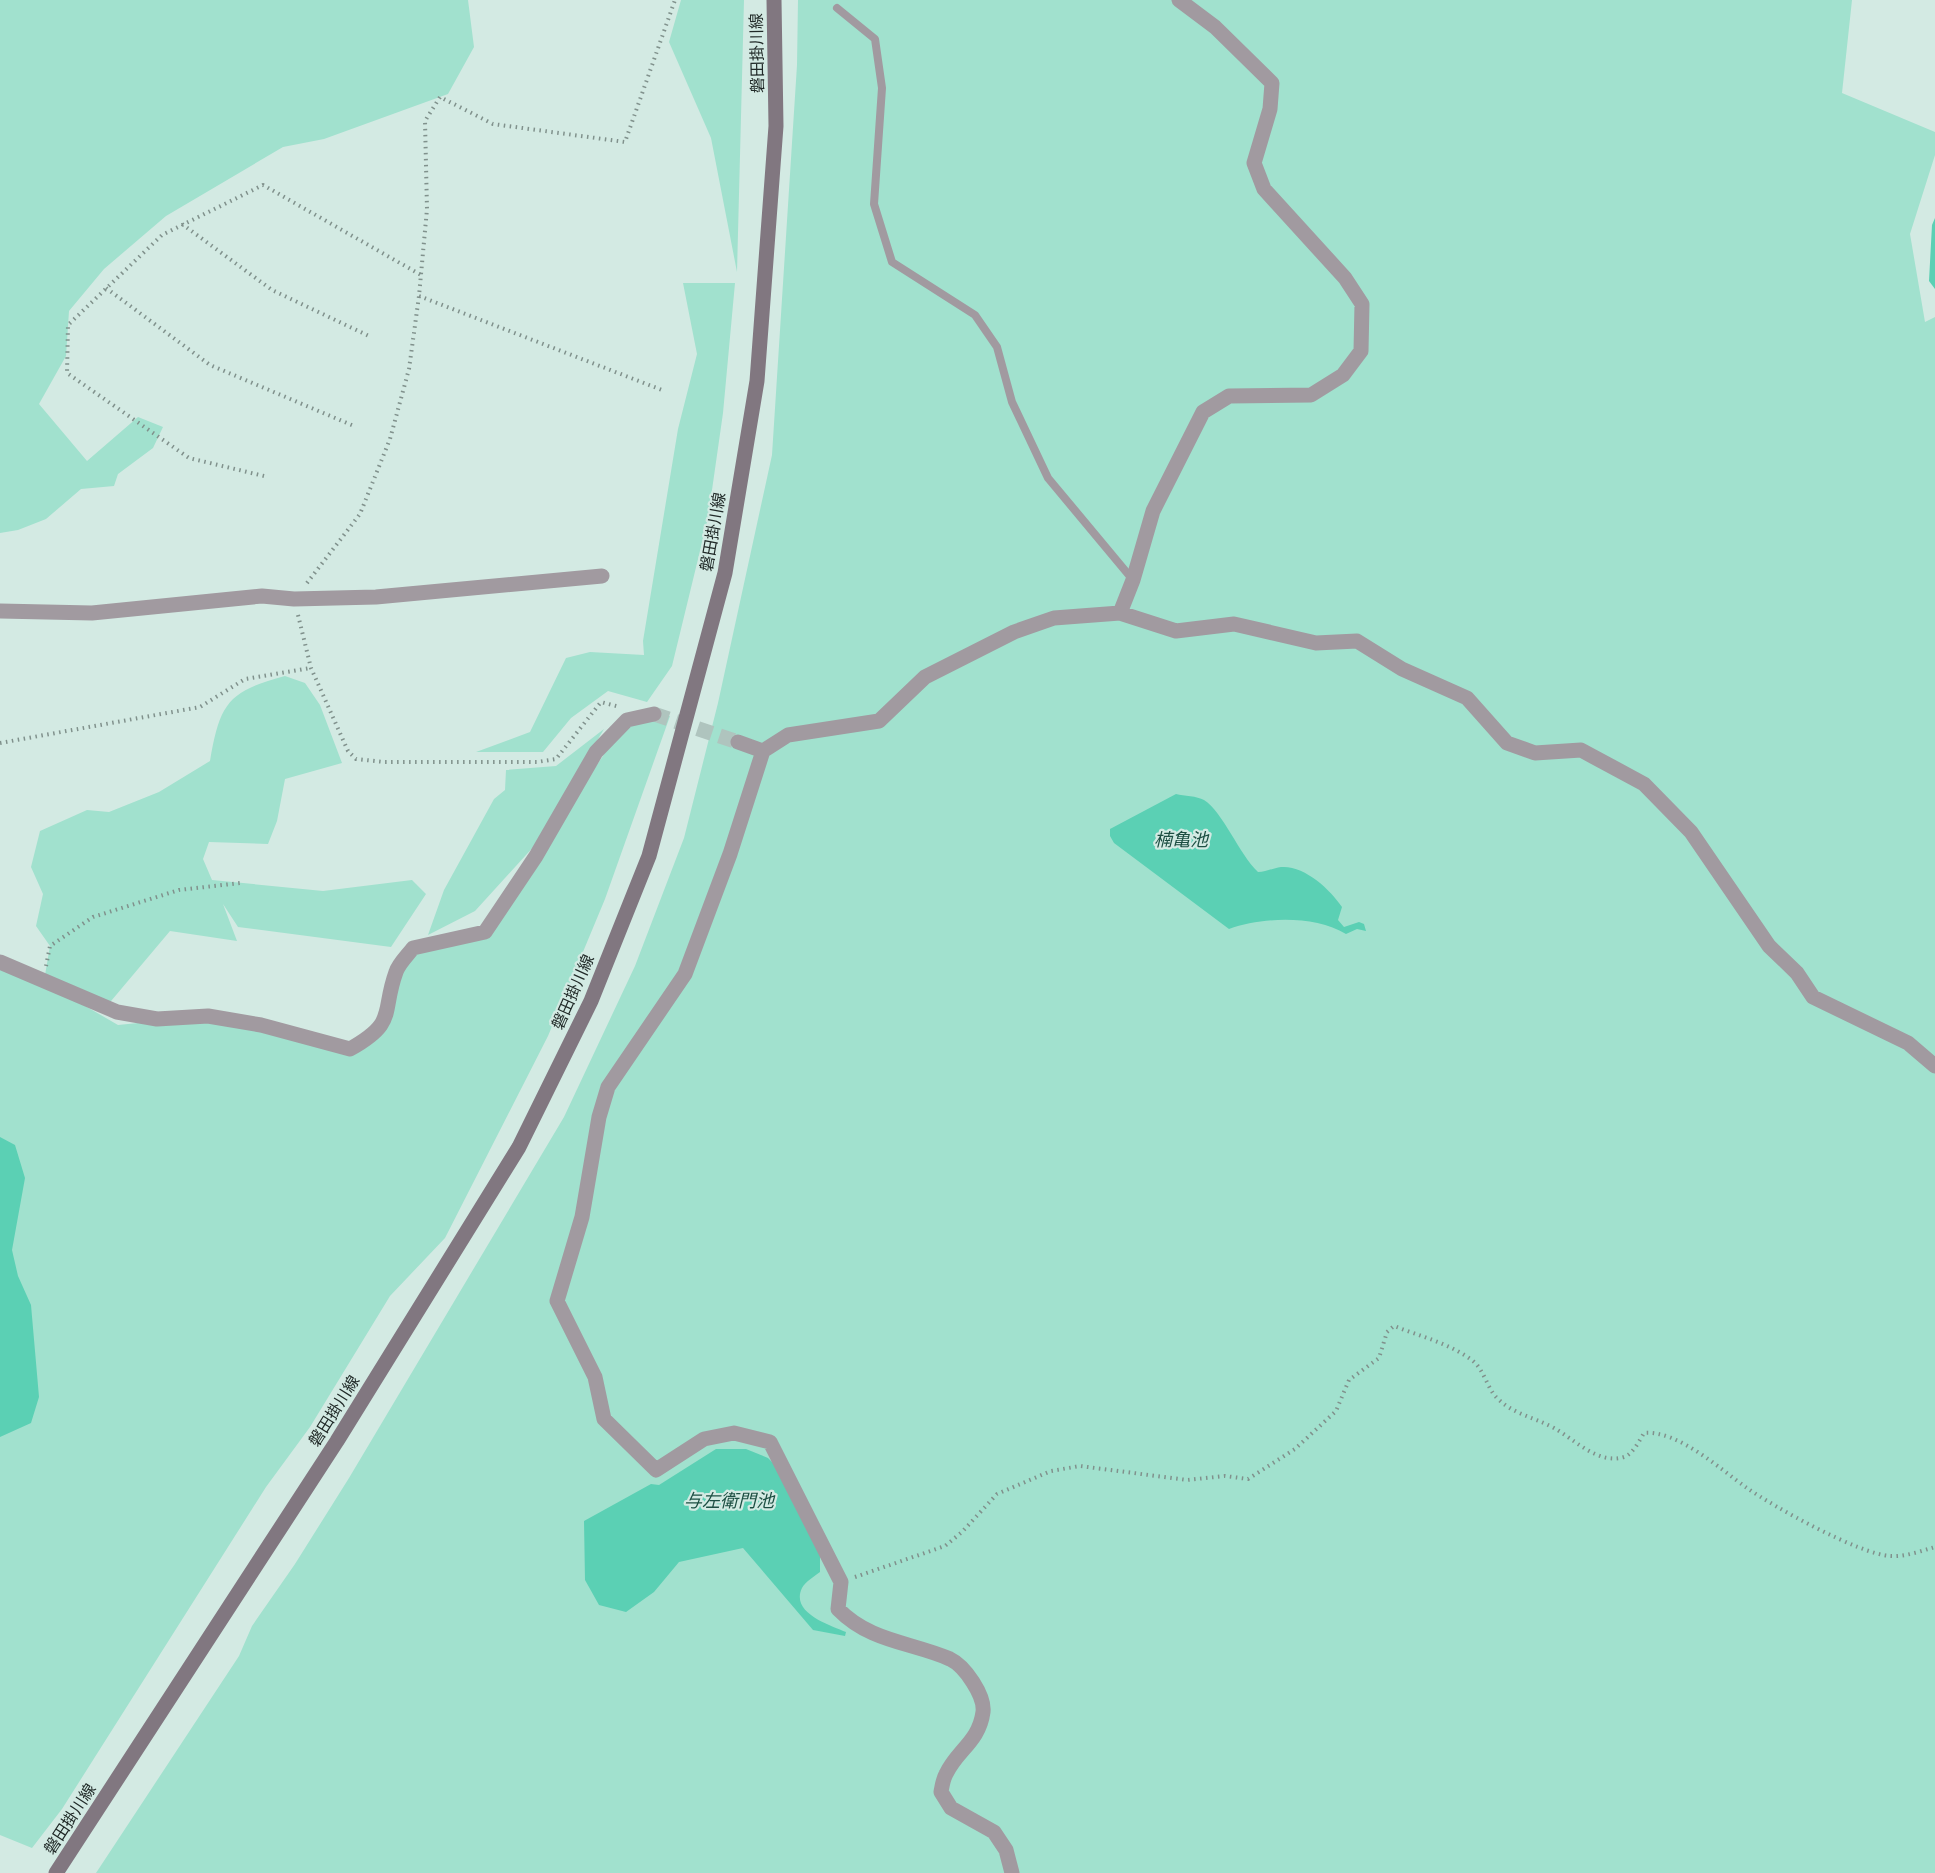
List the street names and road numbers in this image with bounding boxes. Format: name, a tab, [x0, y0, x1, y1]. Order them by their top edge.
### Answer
street label: 磐田掛川線	[747, 13, 767, 93]
street label: 磐田掛川線	[697, 491, 729, 573]
street label: 磐田掛川線	[548, 952, 598, 1032]
street label: 磐田掛川線	[305, 1372, 363, 1450]
street label: 磐田掛川線	[40, 1780, 100, 1858]

